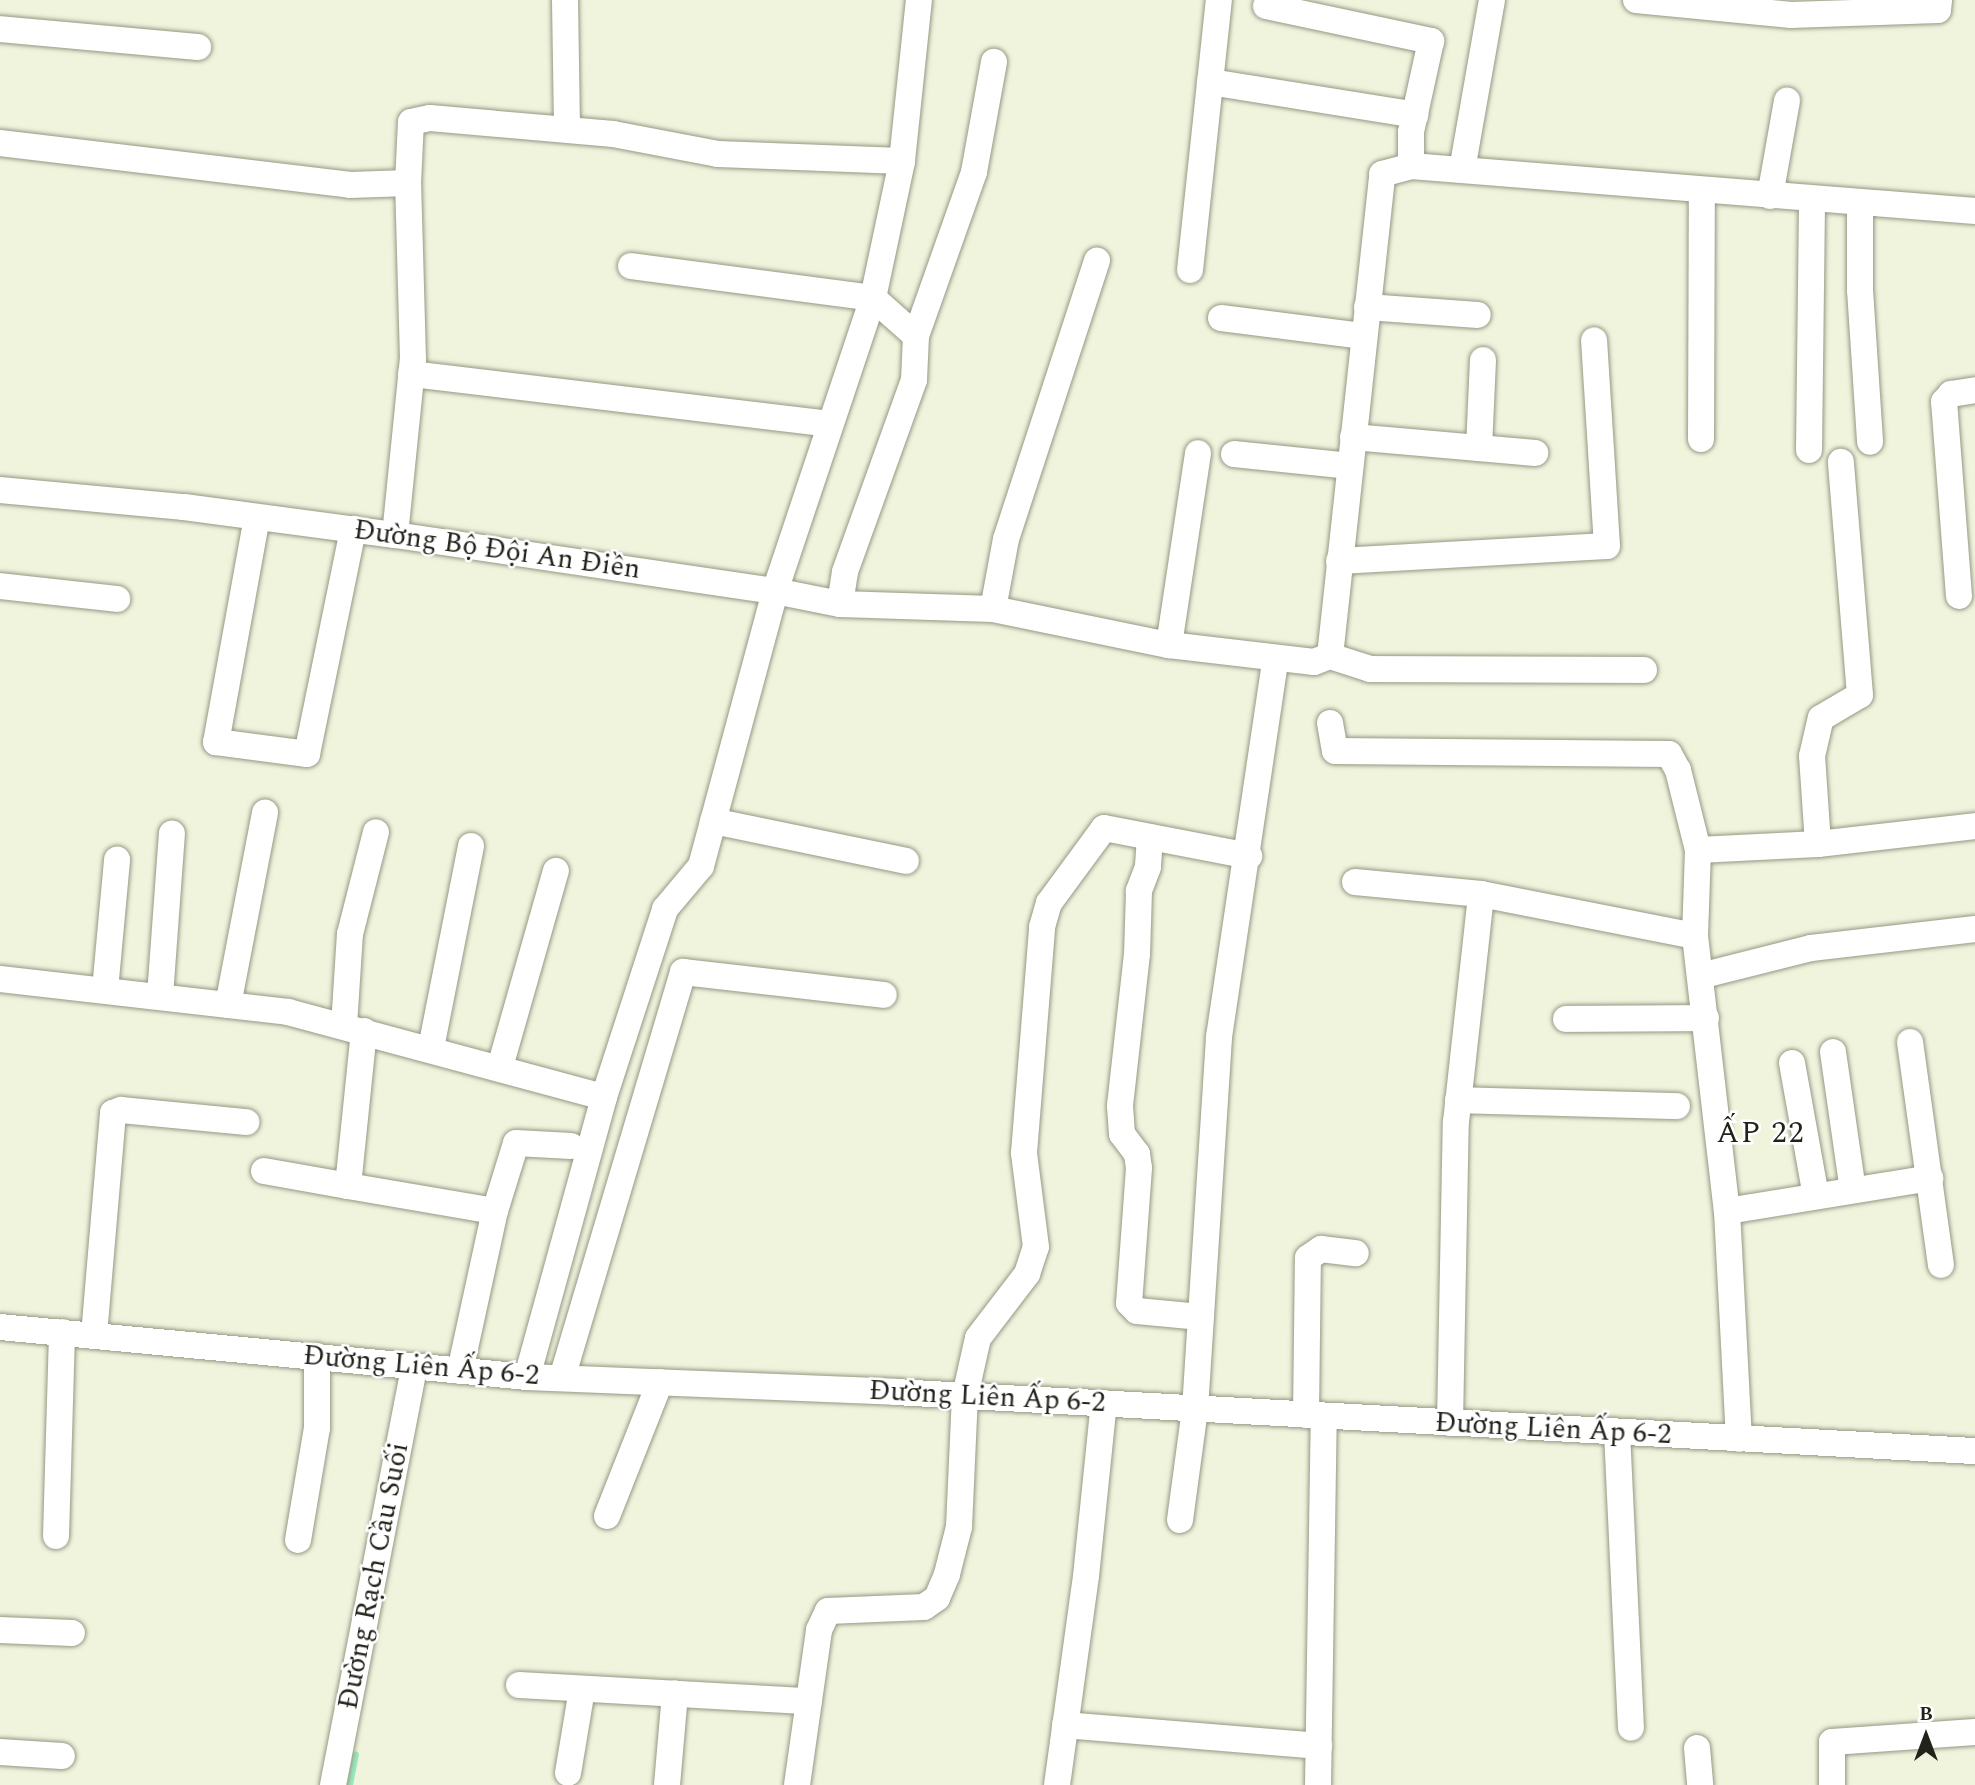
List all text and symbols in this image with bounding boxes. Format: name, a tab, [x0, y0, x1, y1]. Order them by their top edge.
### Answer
street label: Đường Bộ Đội An Điền	[352, 513, 642, 587]
district label: ẤP 22	[1717, 1115, 1805, 1151]
street label: Đường Liên Ấp 6-2	[302, 1339, 540, 1393]
street label: Đường Liên Ấp 6-2	[868, 1374, 1106, 1420]
street label: Đường Liên Ấp 6-2	[1434, 1406, 1672, 1452]
street label: Đường Rạch Cầu Suối	[332, 1440, 416, 1712]
text: B	[1919, 1700, 1933, 1729]
north arrow	[1891, 1701, 1961, 1771]

